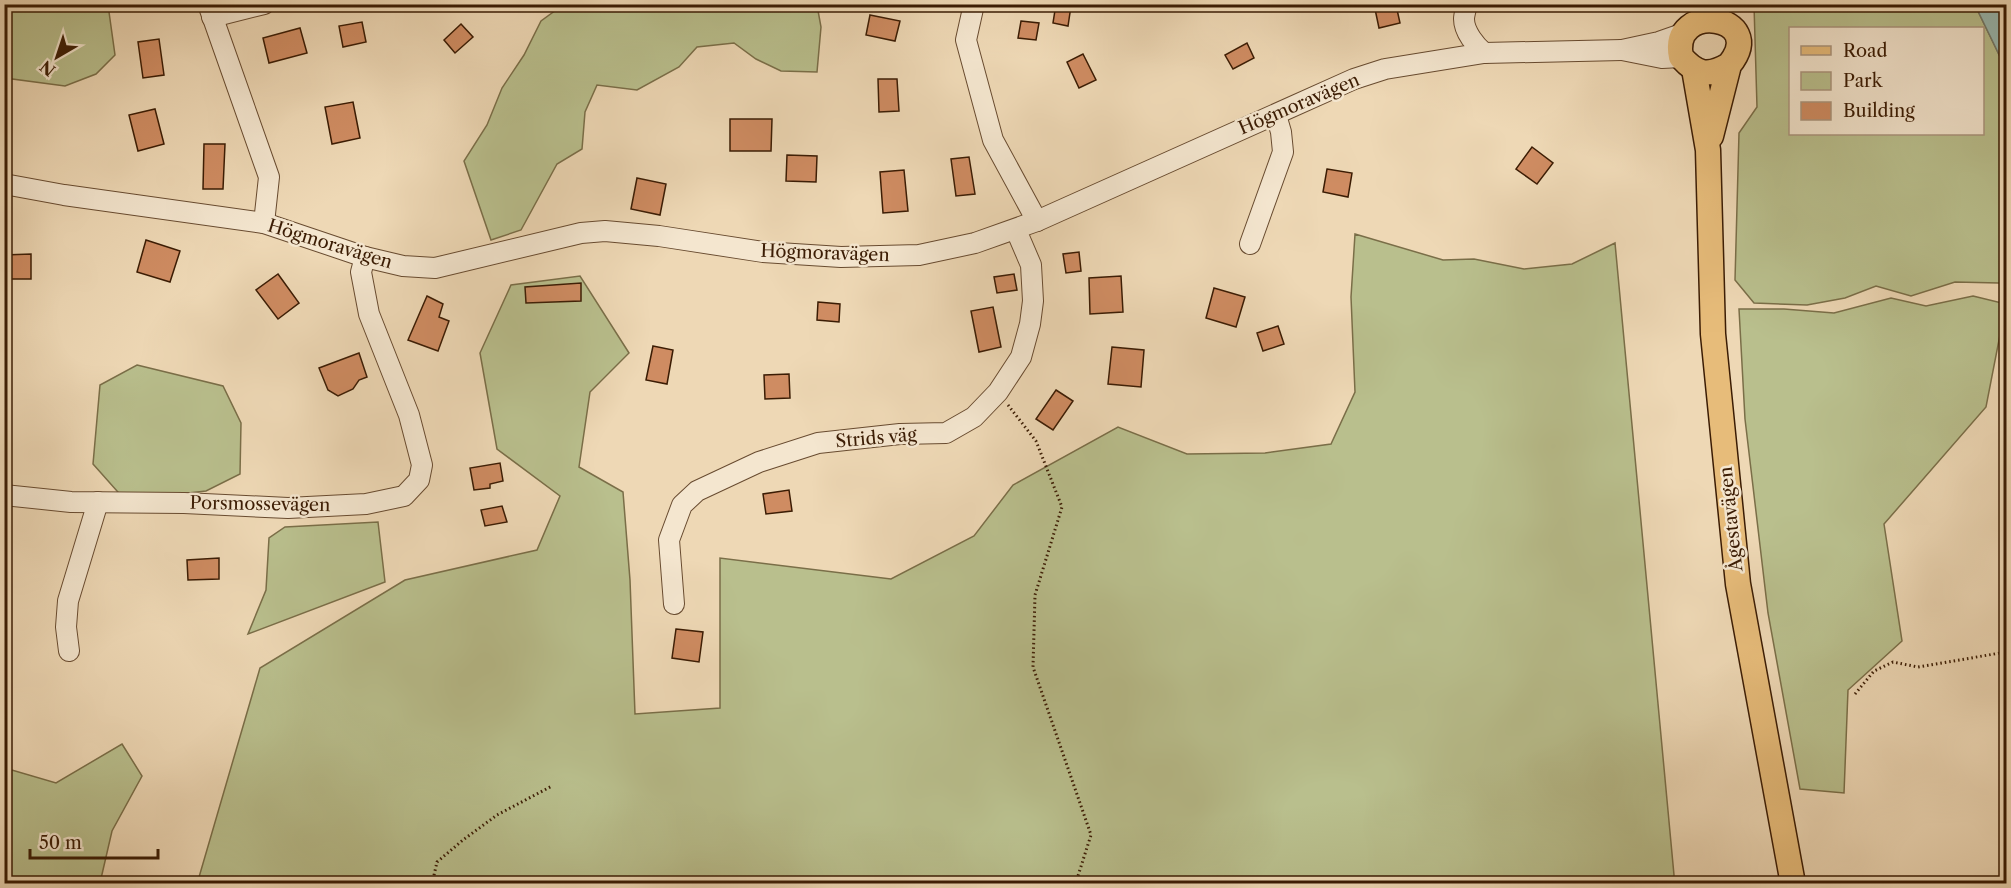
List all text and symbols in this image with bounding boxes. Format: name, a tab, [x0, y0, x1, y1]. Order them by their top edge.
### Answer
north arrow	[27, 27, 87, 87]
legend	[1789, 27, 1984, 135]
text: Road	[1843, 40, 1888, 62]
text: N	[36, 56, 59, 81]
street label: Högmoravägen	[1235, 69, 1363, 139]
text: Park	[1843, 70, 1884, 92]
text: Building	[1843, 100, 1915, 122]
street label: Högmoravägen	[265, 215, 395, 273]
street label: Högmoravägen	[760, 240, 890, 266]
street label: Strids väg	[834, 423, 918, 453]
street label: Ågestavägen	[1714, 465, 1748, 574]
street label: Porsmossevägen	[190, 492, 330, 516]
scale bar	[30, 822, 158, 860]
text: 50 m	[39, 832, 82, 854]

